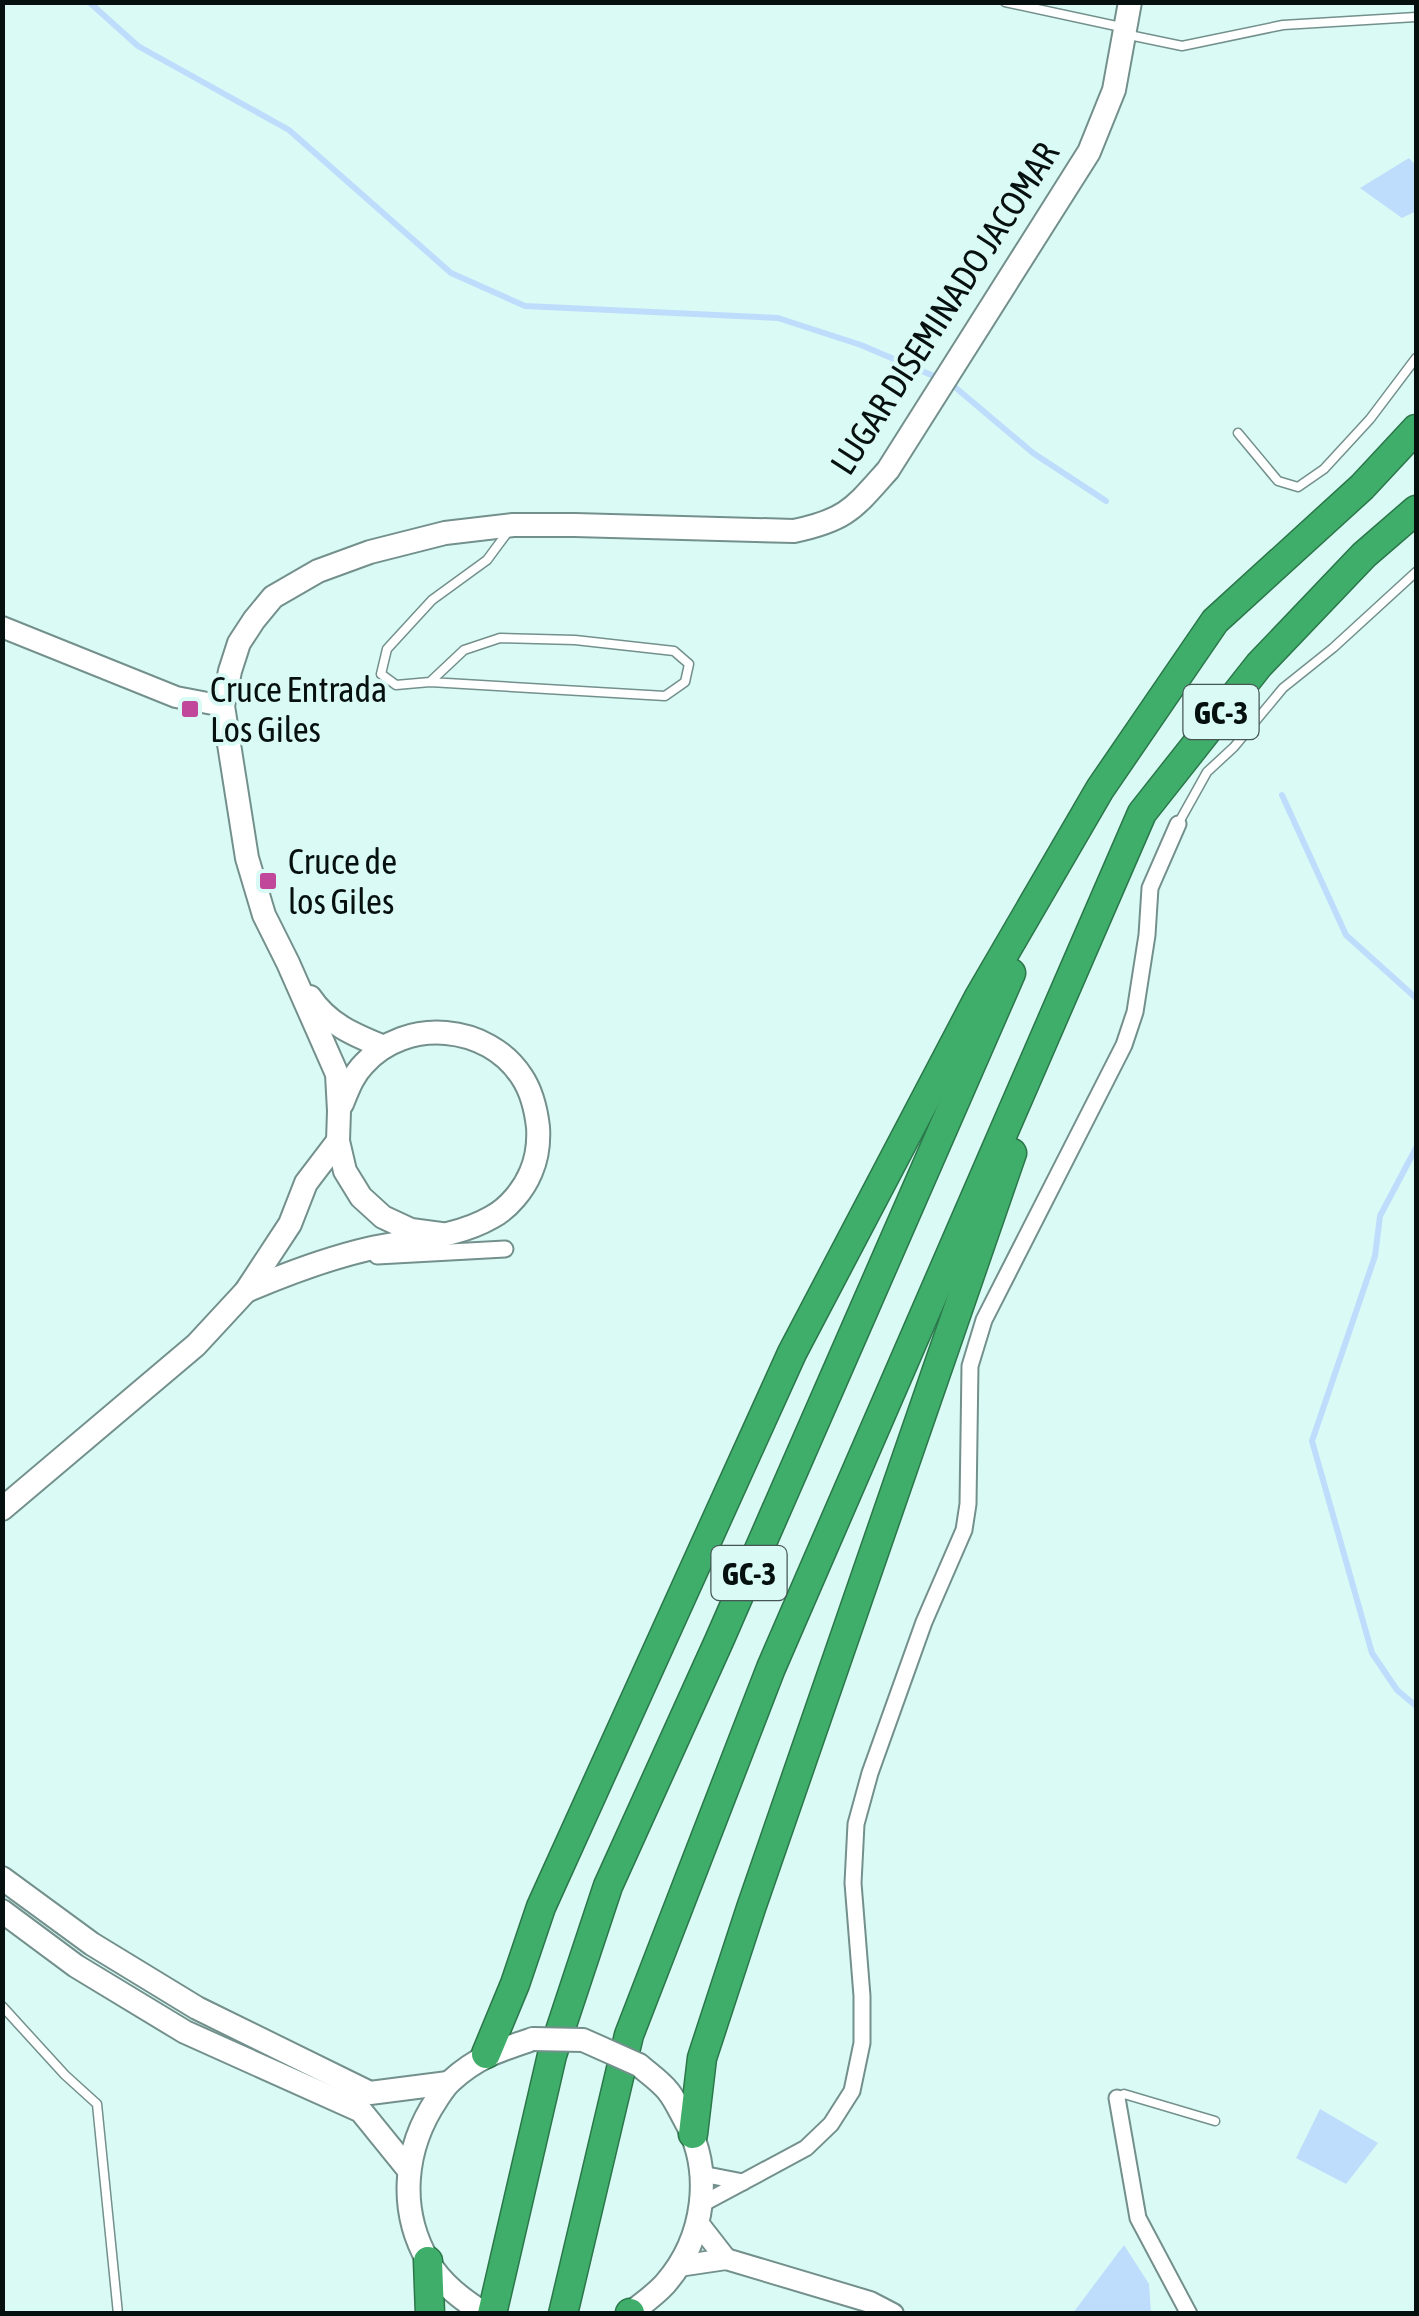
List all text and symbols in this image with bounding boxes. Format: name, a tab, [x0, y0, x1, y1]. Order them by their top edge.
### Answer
street label: LUGAR DISEMINADO JACOMAR	[822, 134, 1067, 481]
place label: Cruce Entrada Los Giles	[210, 669, 387, 749]
road number: GC-3	[1184, 685, 1258, 739]
marker: Cruce Entrada Los Giles	[179, 698, 201, 720]
place label: Cruce de los Giles	[288, 841, 397, 921]
marker: Cruce de los Giles	[257, 870, 279, 892]
road number: GC-3	[712, 1546, 786, 1600]

